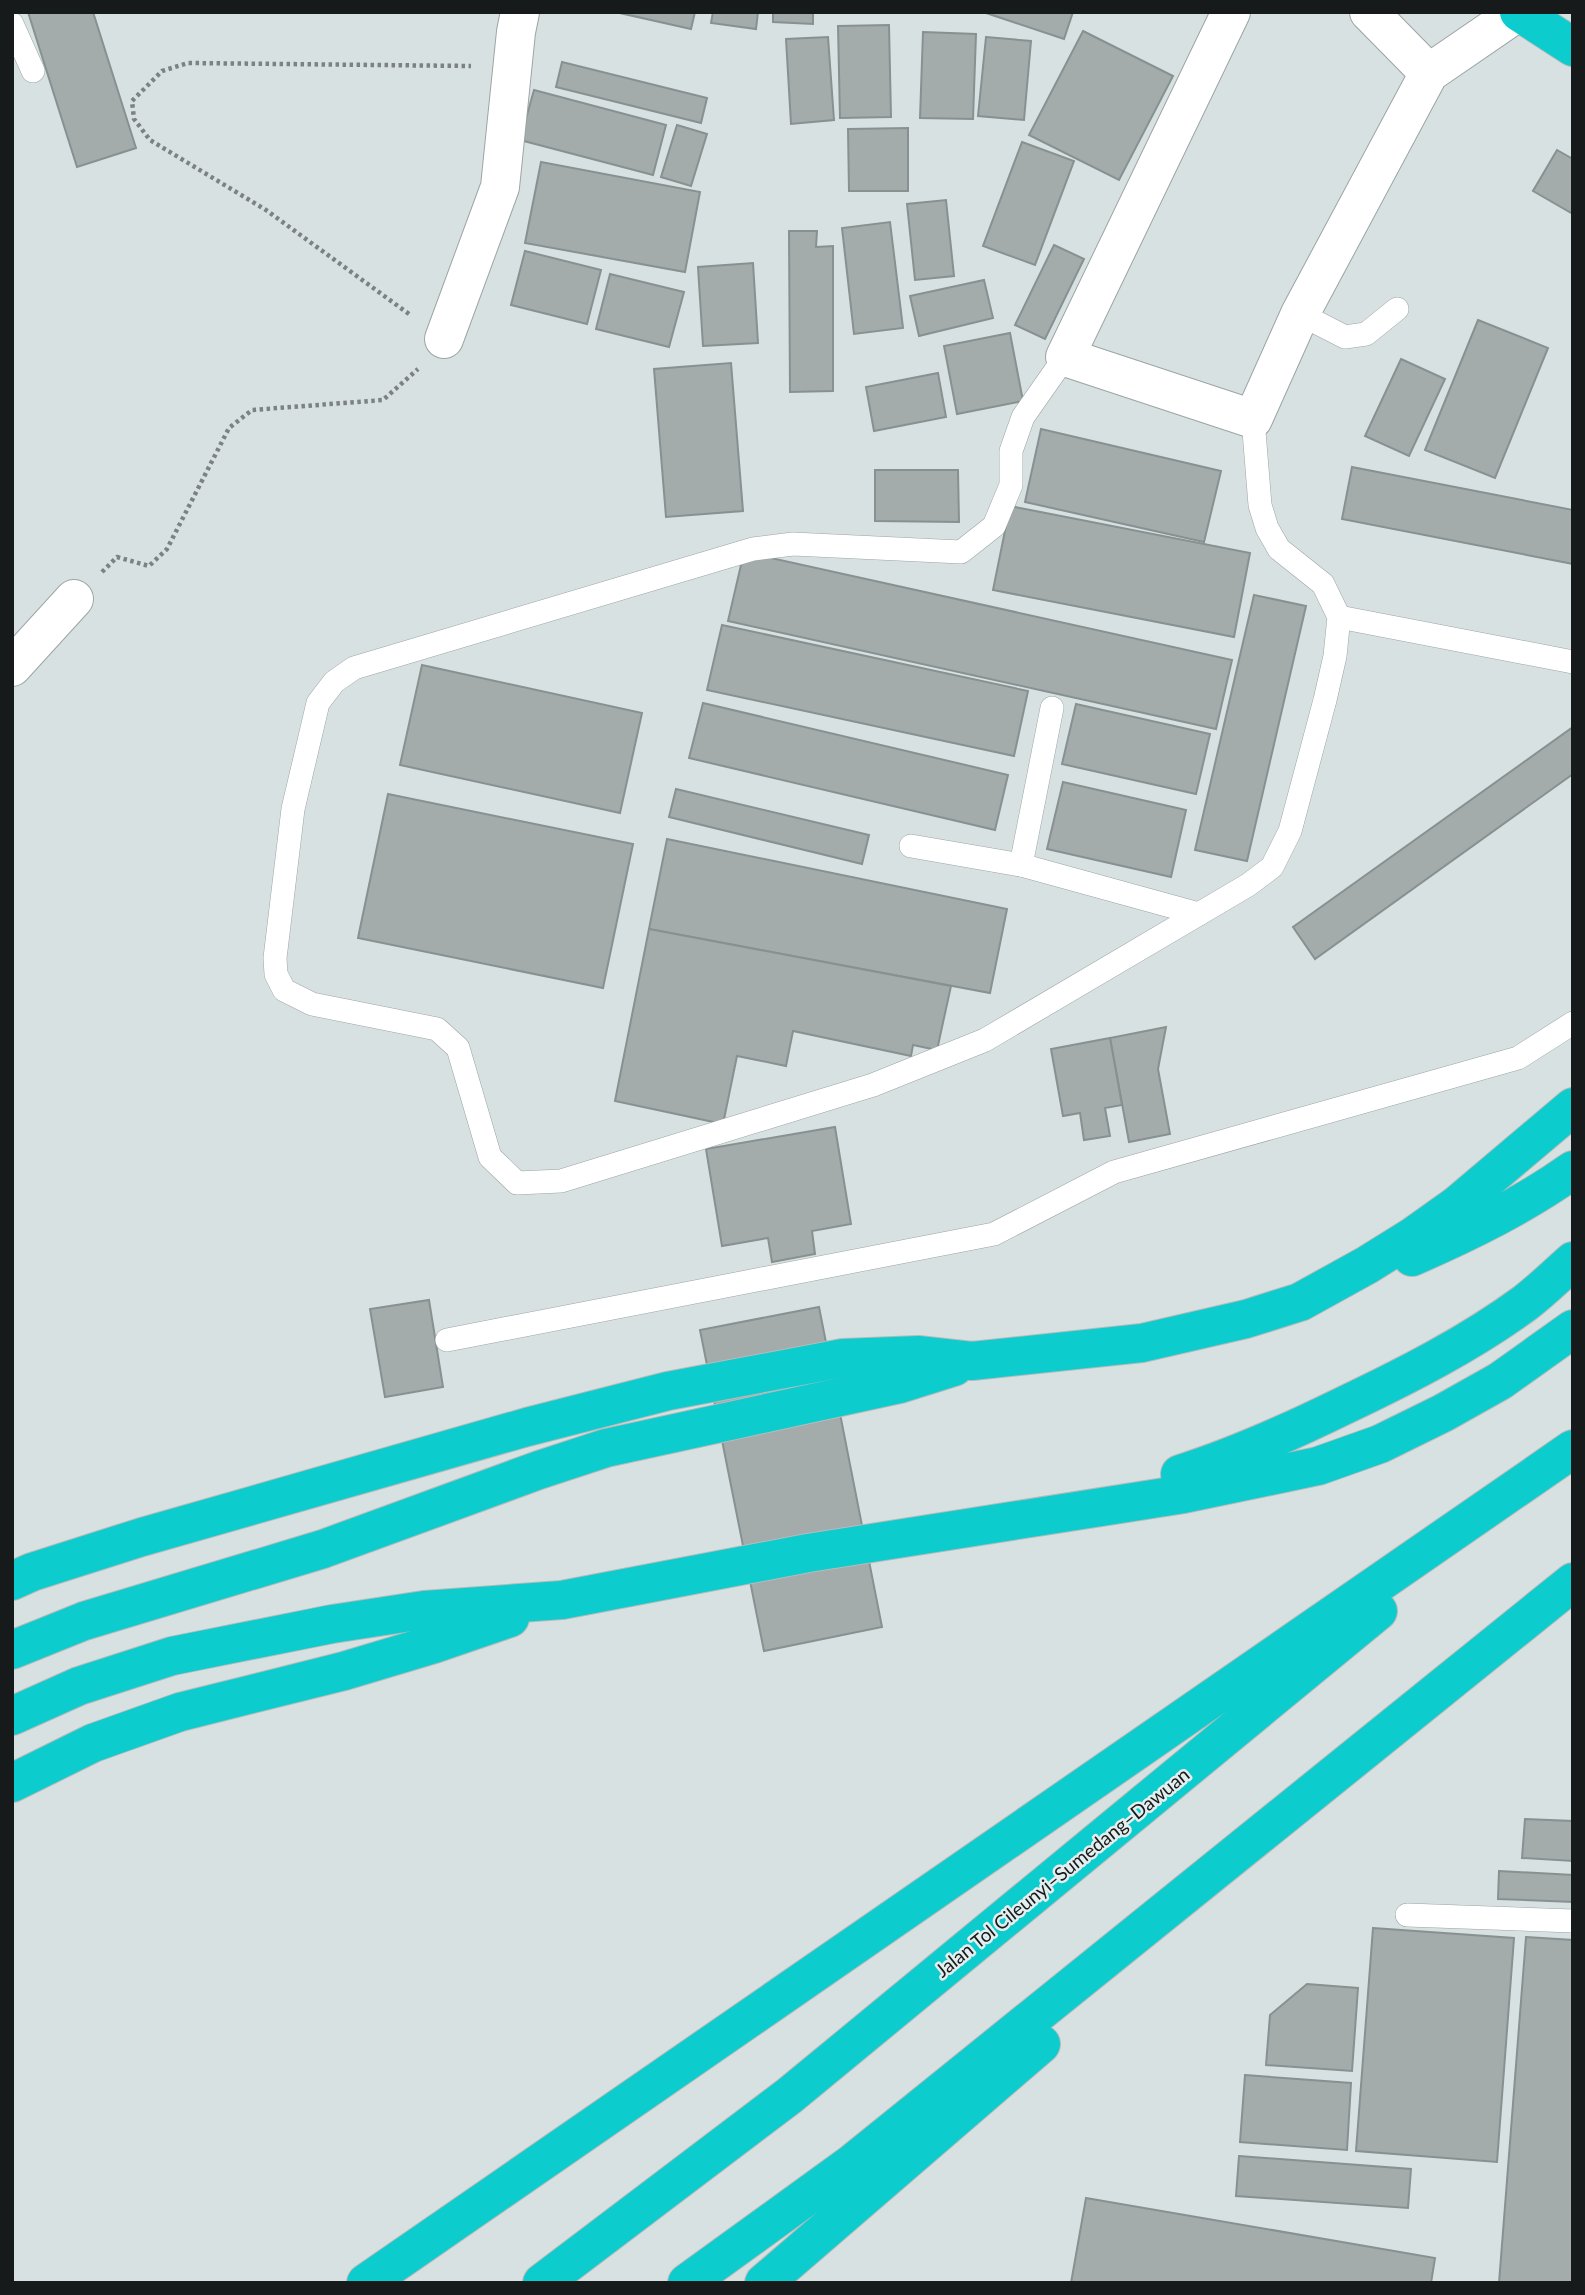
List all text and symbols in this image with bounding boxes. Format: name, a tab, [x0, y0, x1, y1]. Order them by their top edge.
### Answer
street label: Jalan Tol Cileunyi–Sumedang–Dawuan	[930, 1762, 1194, 1982]

